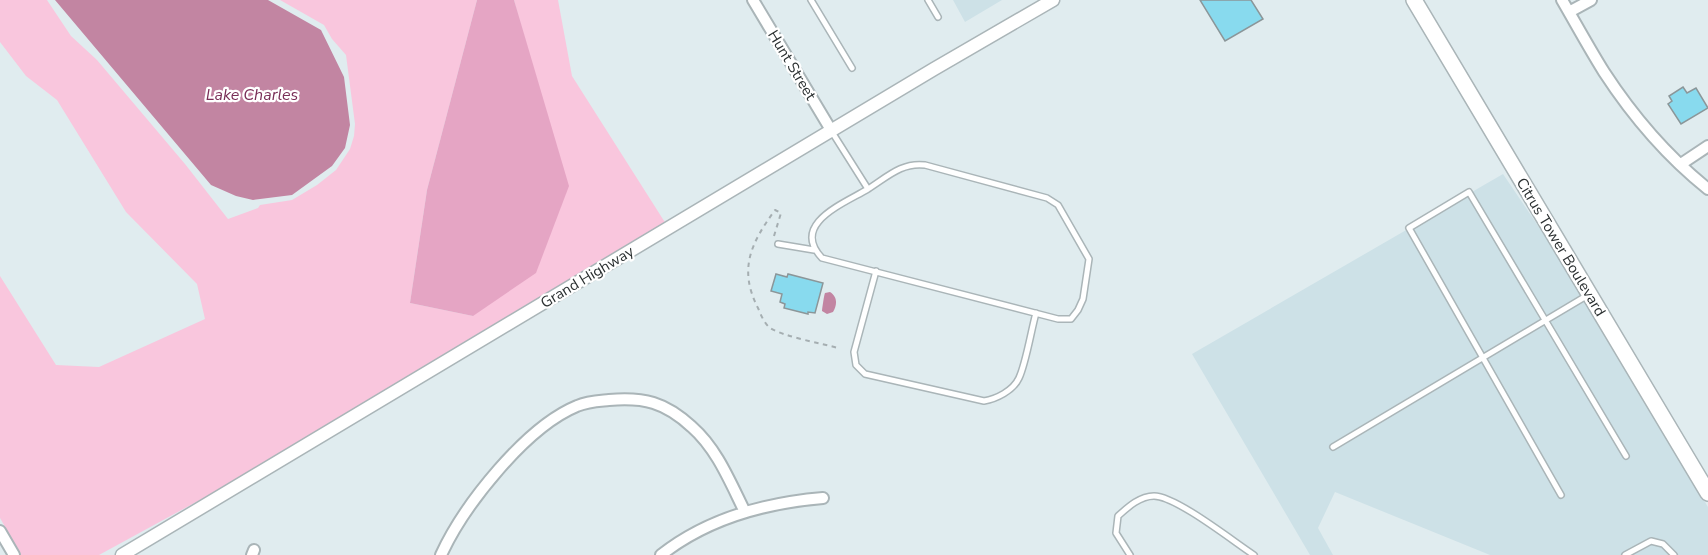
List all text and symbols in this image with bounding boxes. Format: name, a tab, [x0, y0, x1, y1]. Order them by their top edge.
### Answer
street label: Hunt Street	[763, 26, 821, 104]
water label: Lake Charles	[206, 84, 299, 106]
street label: Citrus Tower Boulevard	[1512, 174, 1610, 320]
street label: Grand Highway	[537, 241, 638, 313]

